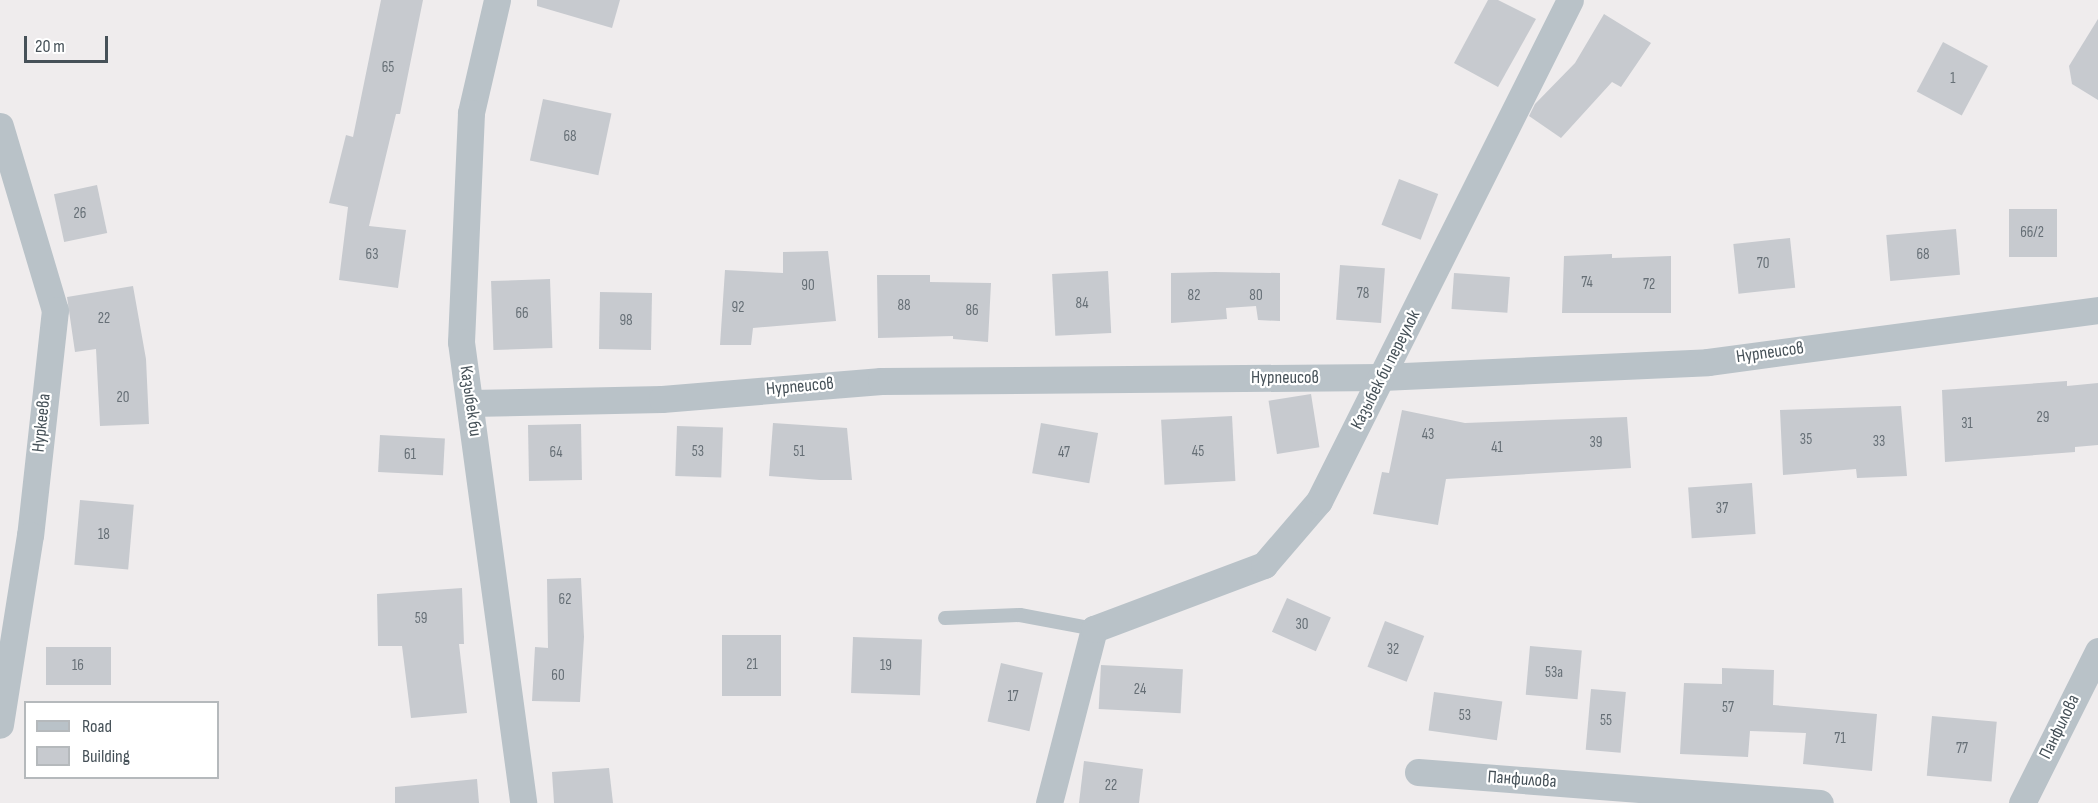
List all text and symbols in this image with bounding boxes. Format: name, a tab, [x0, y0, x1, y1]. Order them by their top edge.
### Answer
scale bar	[27, 24, 111, 62]
text: 20 m	[35, 36, 65, 57]
house number: 65	[382, 59, 394, 77]
house number: 1	[1950, 70, 1956, 88]
house number: 68	[563, 128, 577, 146]
house number: 26	[74, 205, 86, 223]
house number: 66/2	[2020, 224, 2044, 242]
house number: 63	[366, 246, 378, 264]
house number: 68	[1916, 246, 1930, 264]
house number: 70	[1757, 255, 1769, 273]
house number: 74	[1581, 274, 1593, 292]
house number: 72	[1643, 276, 1655, 294]
house number: 90	[801, 277, 815, 295]
house number: 78	[1357, 285, 1369, 303]
house number: 82	[1188, 287, 1200, 305]
house number: 80	[1249, 287, 1263, 305]
house number: 84	[1075, 295, 1089, 313]
house number: 88	[897, 297, 911, 315]
house number: 92	[732, 299, 744, 317]
house number: 86	[965, 302, 979, 320]
house number: 66	[515, 305, 529, 323]
street label: Казыбек би переулок	[1347, 307, 1425, 433]
house number: 22	[98, 310, 110, 328]
house number: 98	[619, 312, 633, 330]
street label: Нурпеисов	[1735, 338, 1805, 368]
street label: Казыбек би	[454, 364, 486, 438]
street label: Нурпеисов	[1251, 367, 1319, 389]
street label: Нурпеисов	[765, 373, 835, 401]
house number: 20	[117, 389, 129, 407]
street label: Нуркеева	[28, 393, 56, 453]
house number: 29	[2037, 409, 2049, 427]
house number: 31	[1961, 415, 1973, 433]
house number: 43	[1422, 426, 1434, 444]
house number: 35	[1800, 431, 1812, 449]
house number: 33	[1873, 433, 1885, 451]
house number: 39	[1590, 434, 1602, 452]
house number: 41	[1491, 439, 1503, 457]
house number: 53	[692, 443, 704, 461]
house number: 51	[793, 443, 805, 461]
house number: 45	[1192, 443, 1204, 461]
house number: 64	[549, 444, 563, 462]
house number: 47	[1058, 444, 1070, 462]
house number: 61	[404, 446, 416, 464]
house number: 37	[1716, 500, 1728, 518]
house number: 18	[98, 526, 110, 544]
house number: 62	[559, 591, 571, 609]
house number: 59	[415, 610, 427, 628]
house number: 30	[1296, 616, 1308, 634]
house number: 32	[1387, 641, 1399, 659]
house number: 21	[746, 656, 758, 674]
house number: 16	[72, 657, 84, 675]
house number: 19	[880, 657, 892, 675]
house number: 53а	[1545, 664, 1563, 682]
house number: 60	[551, 667, 565, 685]
house number: 24	[1134, 681, 1146, 699]
house number: 17	[1007, 688, 1019, 706]
street label: Панфилова	[2035, 691, 2085, 763]
house number: 57	[1722, 699, 1734, 717]
legend	[24, 701, 219, 779]
house number: 53	[1459, 707, 1471, 725]
house number: 55	[1600, 712, 1612, 730]
text: Road	[82, 716, 112, 737]
house number: 71	[1834, 730, 1846, 748]
house number: 77	[1956, 740, 1968, 758]
text: Building	[82, 746, 130, 767]
street label: Панфилова	[1487, 767, 1557, 793]
house number: 22	[1105, 777, 1117, 795]

